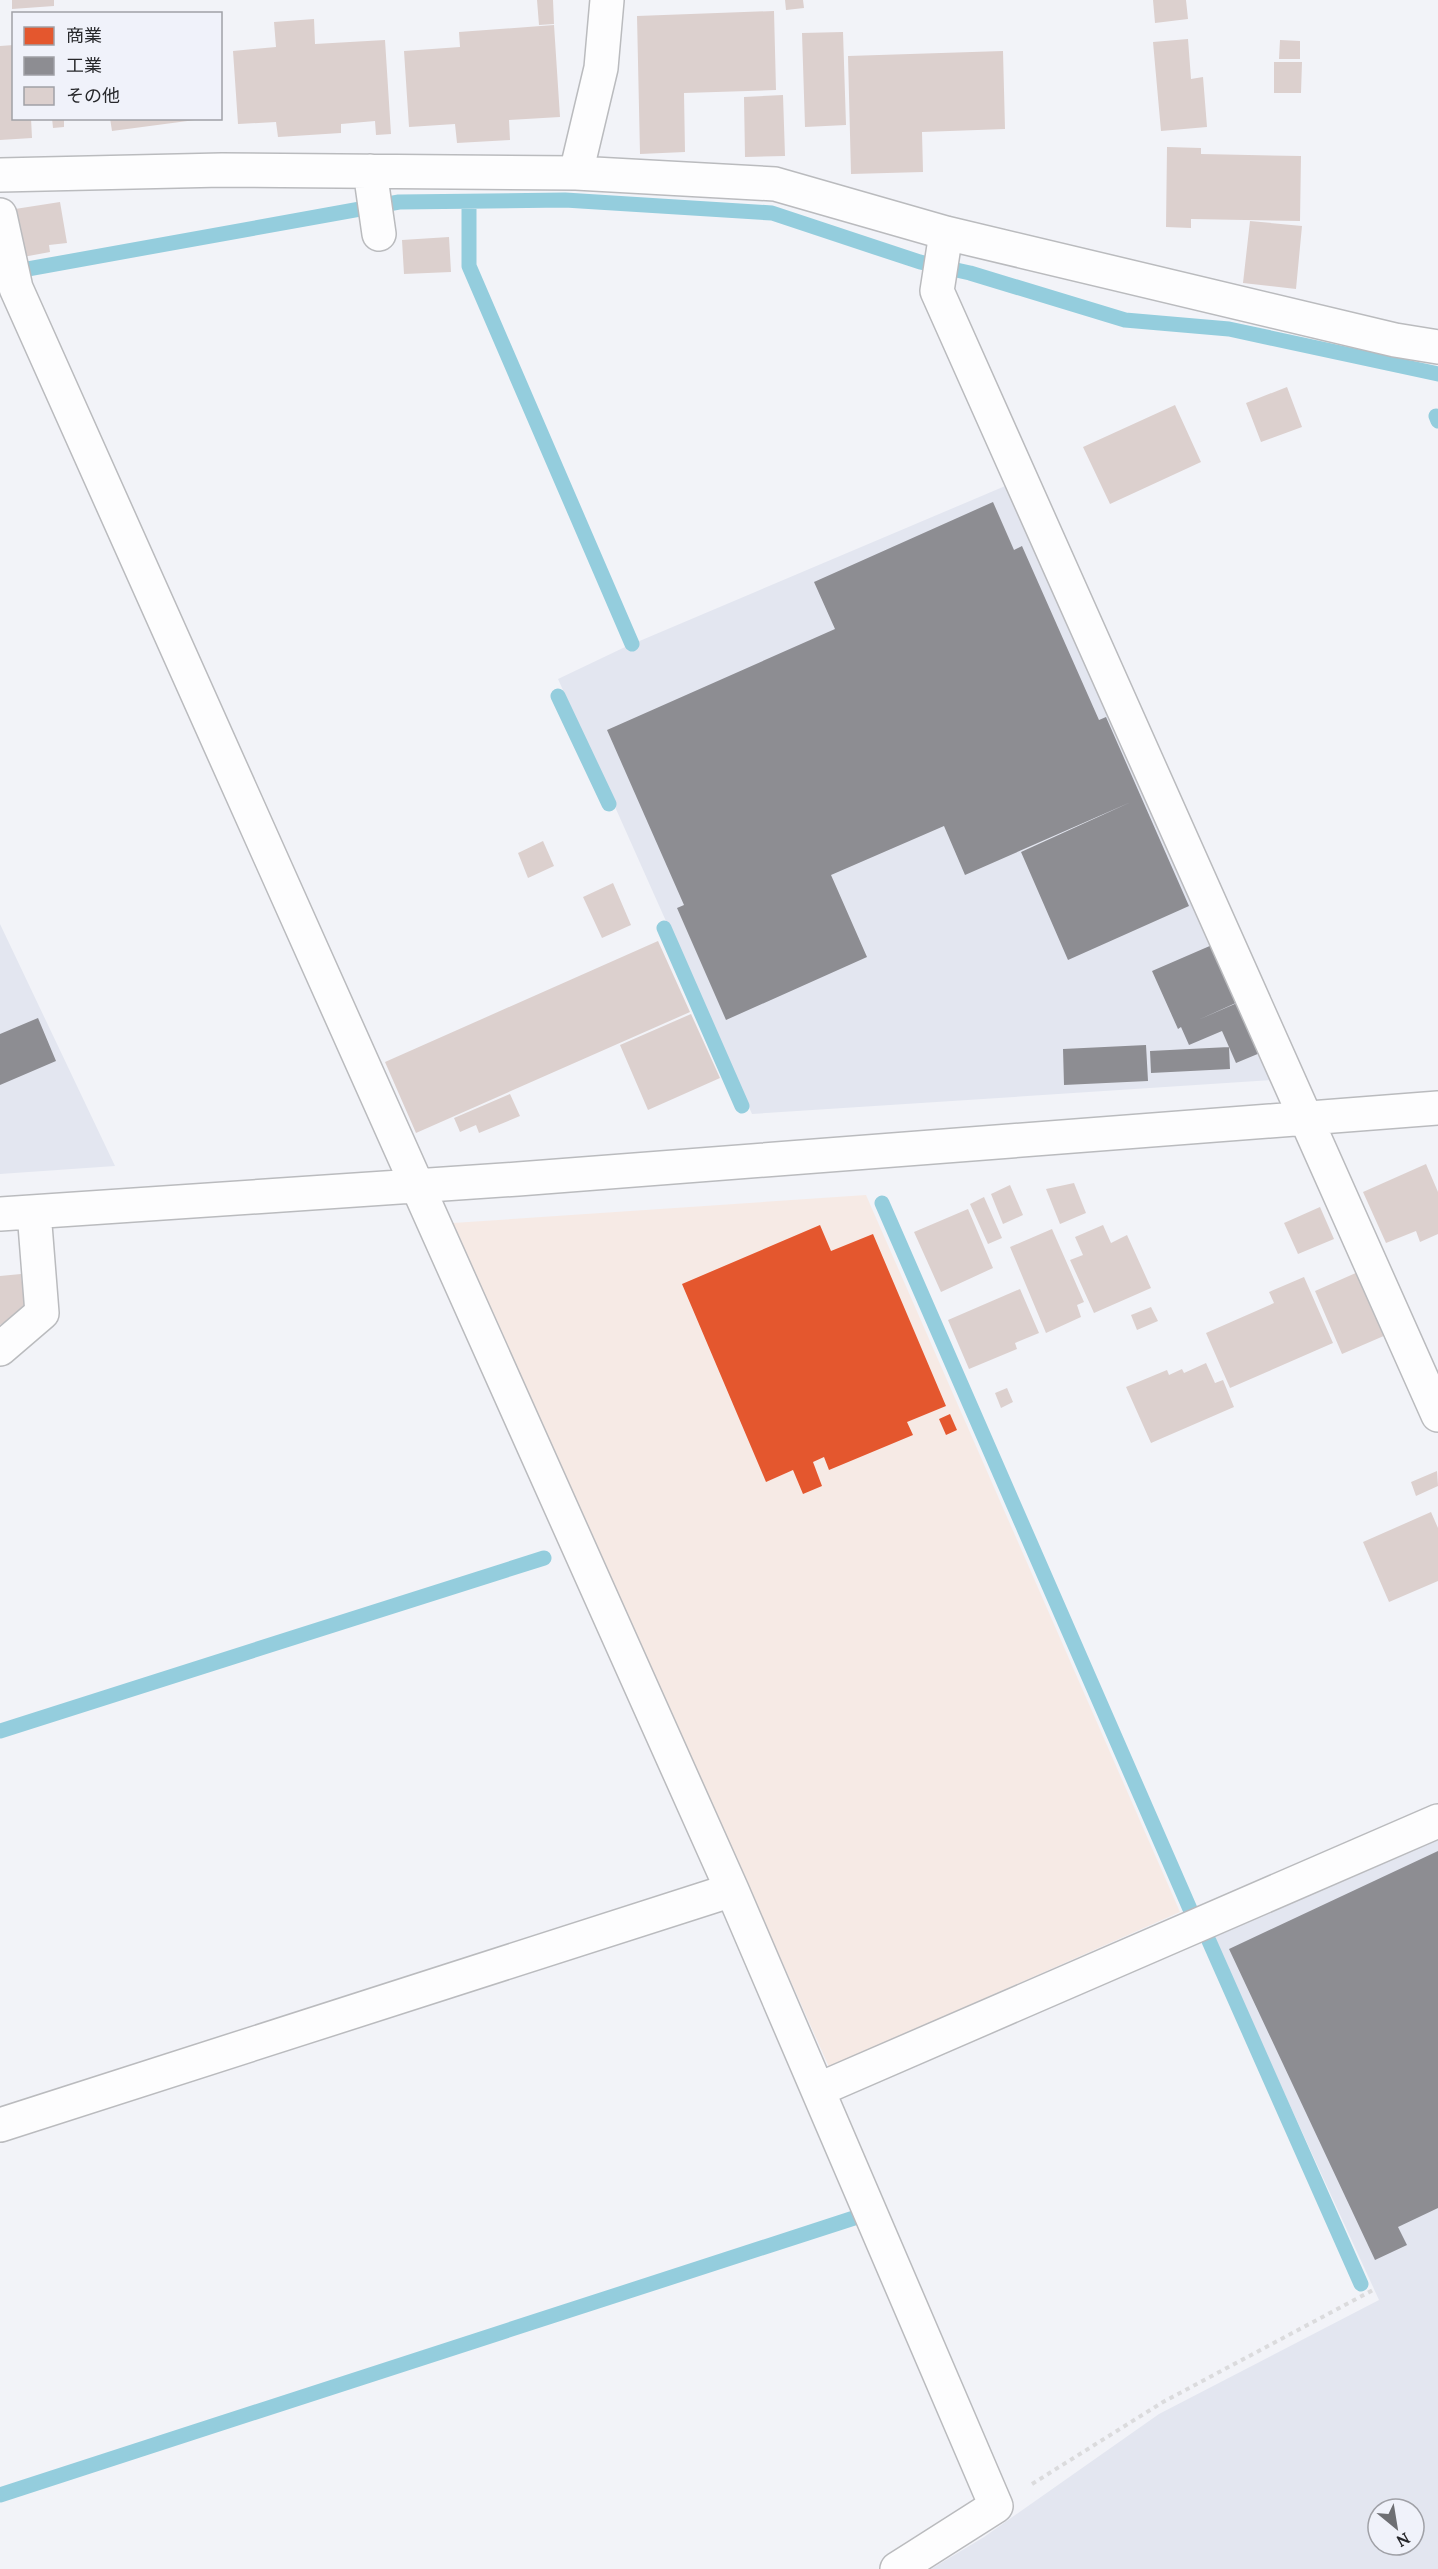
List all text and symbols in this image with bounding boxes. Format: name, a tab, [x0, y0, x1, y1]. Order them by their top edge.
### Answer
legend	[12, 12, 222, 120]
text: 商業	[66, 24, 102, 47]
text: 工業	[66, 54, 102, 77]
text: その他	[66, 84, 120, 107]
north arrow	[1366, 2497, 1426, 2557]
text: N	[1393, 2528, 1414, 2552]

